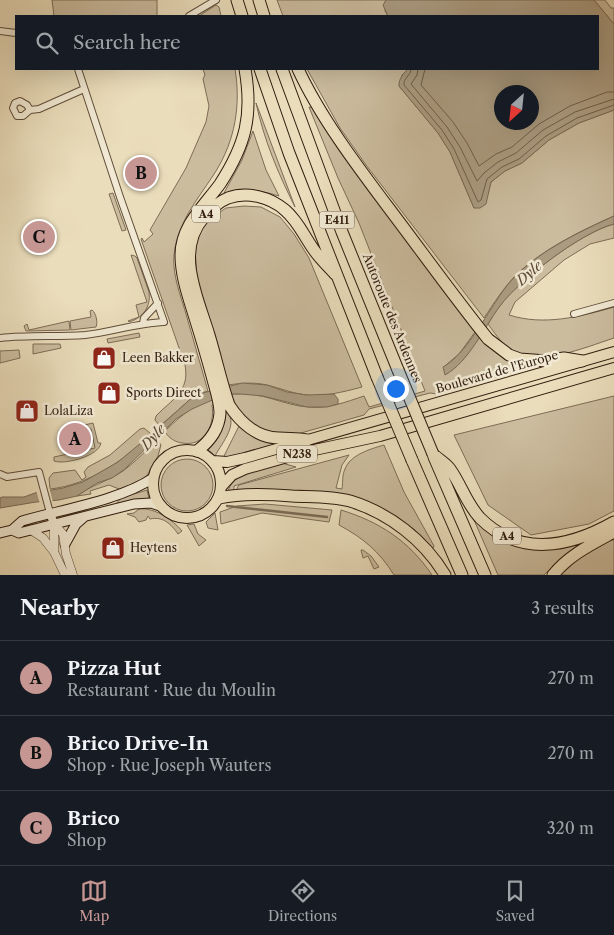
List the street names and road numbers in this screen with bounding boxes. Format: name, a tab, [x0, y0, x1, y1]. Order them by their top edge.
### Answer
road number: A4	[192, 205, 220, 222]
road number: E411	[320, 212, 354, 228]
street label: Autoroute des Ardennes	[359, 250, 425, 385]
street label: Boulevard de l'Europe	[434, 347, 560, 396]
road number: N238	[277, 446, 317, 462]
road number: A4	[493, 528, 521, 544]

